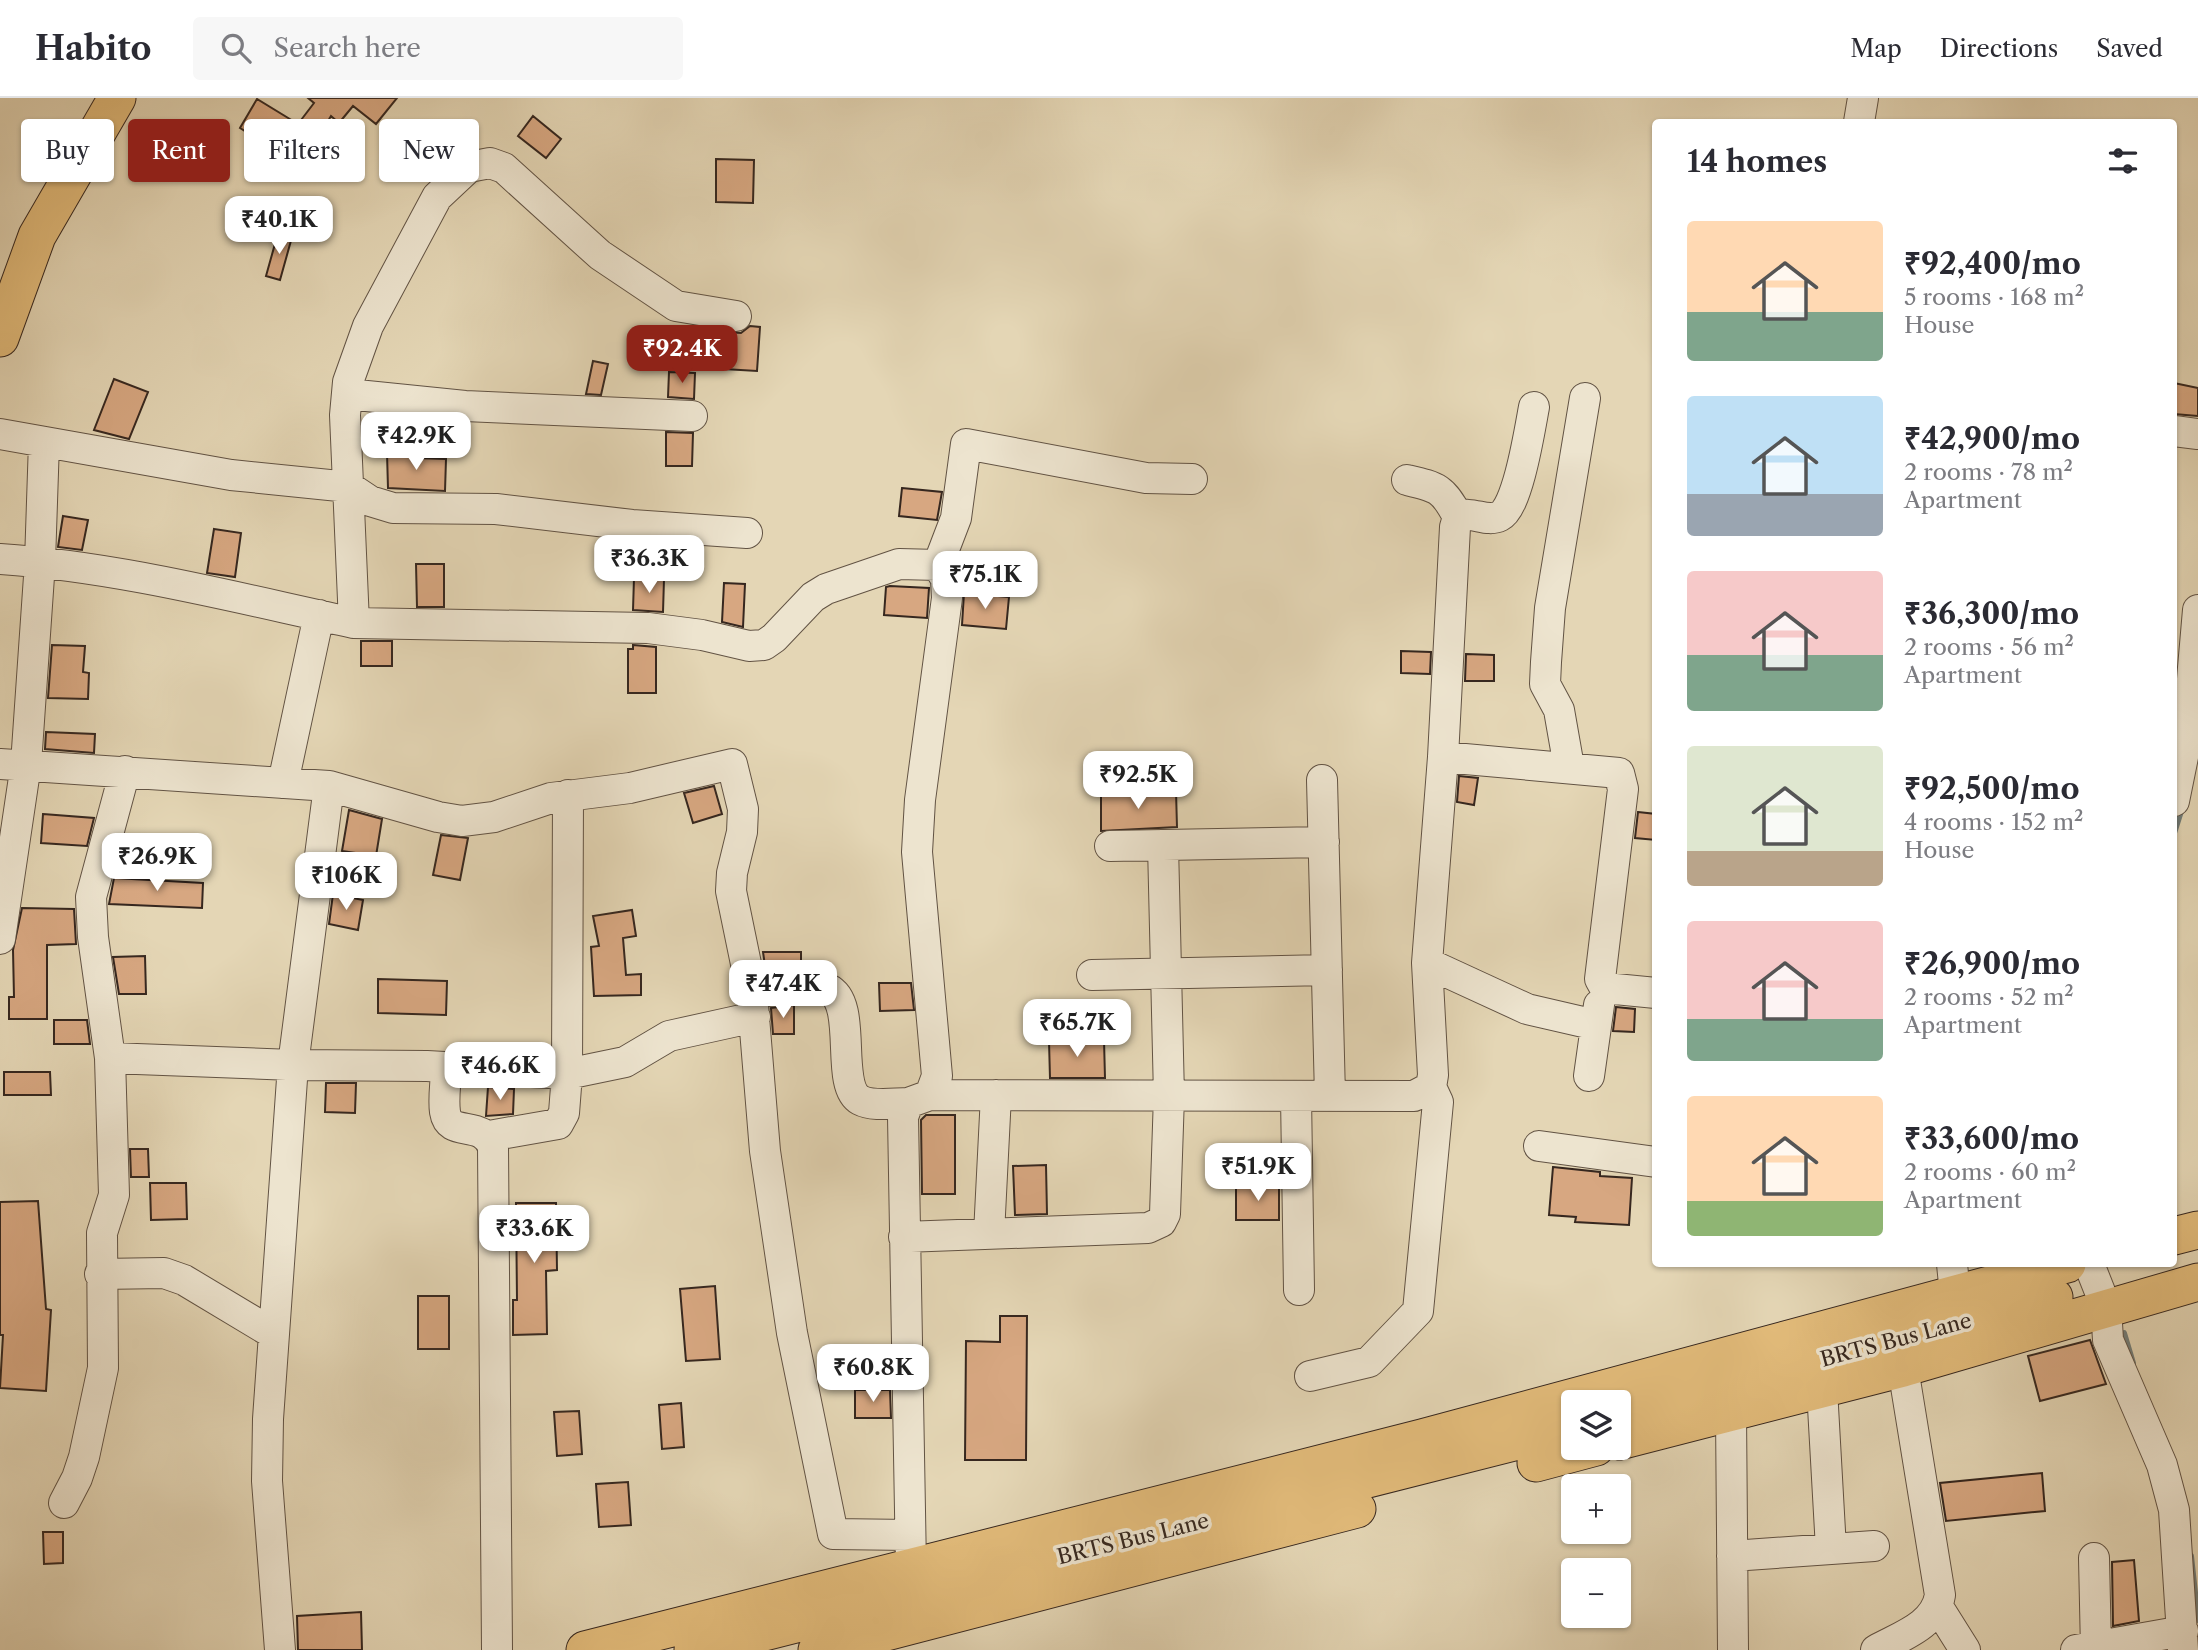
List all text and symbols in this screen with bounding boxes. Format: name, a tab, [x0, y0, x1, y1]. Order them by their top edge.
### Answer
search box	[193, 17, 683, 80]
text: Habito	[35, 28, 151, 69]
icon: search	[217, 29, 255, 67]
text: Search here	[273, 32, 421, 64]
text: Map	[1850, 34, 1902, 63]
text: Directions	[1940, 34, 2058, 63]
text: Saved	[2096, 34, 2163, 63]
chip: Buy	[21, 119, 114, 182]
chip: Rent	[128, 119, 230, 182]
chip: Filters	[244, 119, 365, 182]
chip: New	[379, 119, 479, 182]
icon: filters	[2104, 142, 2142, 180]
text: 14 homes	[1687, 143, 1827, 180]
pin: ₹40.1K	[222, 197, 336, 256]
text: ₹40.1K	[241, 205, 317, 233]
text: ₹92,400/mo	[1904, 245, 2081, 282]
icon: home	[1743, 249, 1827, 333]
text: 5 rooms · 168 m²	[1904, 283, 2084, 311]
text: House	[1904, 311, 1974, 339]
pin: ₹92.4K	[625, 326, 739, 385]
text: ₹92.4K	[643, 334, 721, 362]
pin: ₹42.9K	[359, 412, 473, 472]
text: ₹42,900/mo	[1904, 420, 2080, 457]
text: ₹42.9K	[377, 421, 455, 449]
icon: home	[1743, 424, 1827, 508]
text: 2 rooms · 78 m²	[1904, 458, 2073, 486]
text: Apartment	[1904, 486, 2022, 514]
pin: ₹36.3K	[592, 536, 706, 595]
text: ₹36.3K	[610, 544, 688, 572]
pin: ₹75.1K	[928, 552, 1042, 611]
text: ₹75.1K	[949, 560, 1021, 588]
text: ₹36,300/mo	[1904, 595, 2079, 632]
icon: home	[1743, 599, 1827, 683]
text: 2 rooms · 56 m²	[1904, 633, 2074, 661]
text: Apartment	[1904, 661, 2022, 689]
pin: ₹92.5K	[1081, 752, 1195, 811]
text: ₹92.5K	[1099, 760, 1177, 788]
text: ₹92,500/mo	[1904, 770, 2080, 807]
icon: home	[1743, 774, 1827, 858]
text: 4 rooms · 152 m²	[1904, 808, 2084, 836]
pin: ₹26.9K	[100, 834, 214, 893]
text: House	[1904, 836, 1974, 864]
text: ₹26.9K	[118, 842, 196, 870]
pin: ₹106K	[297, 852, 395, 912]
text: ₹106K	[311, 861, 381, 889]
text: ₹26,900/mo	[1904, 945, 2080, 982]
icon: home	[1743, 949, 1827, 1033]
pin: ₹47.4K	[726, 960, 840, 1020]
text: ₹47.4K	[745, 969, 821, 997]
text: 2 rooms · 52 m²	[1904, 983, 2074, 1011]
pin: ₹65.7K	[1020, 1000, 1134, 1059]
text: ₹65.7K	[1039, 1008, 1115, 1036]
text: Apartment	[1904, 1011, 2022, 1039]
pin: ₹46.6K	[443, 1042, 557, 1102]
text: ₹46.6K	[460, 1051, 540, 1079]
text: ₹33,600/mo	[1904, 1120, 2079, 1157]
icon: home	[1743, 1124, 1827, 1208]
pin: ₹51.9K	[1201, 1144, 1315, 1203]
text: ₹51.9K	[1221, 1152, 1295, 1180]
text: 2 rooms · 60 m²	[1904, 1158, 2076, 1186]
text: Apartment	[1904, 1186, 2022, 1214]
pin: ₹33.6K	[477, 1206, 591, 1265]
text: ₹33.6K	[495, 1214, 573, 1242]
street label: BRTS Bus Lane	[1818, 1307, 1974, 1372]
pin: ₹60.8K	[816, 1344, 930, 1404]
text: ₹60.8K	[833, 1353, 913, 1381]
map controls	[1561, 1390, 1631, 1628]
button: layers	[1561, 1390, 1631, 1460]
button: +	[1561, 1474, 1631, 1544]
street label: BRTS Bus Lane	[1054, 1508, 1211, 1569]
button: −	[1561, 1558, 1631, 1628]

